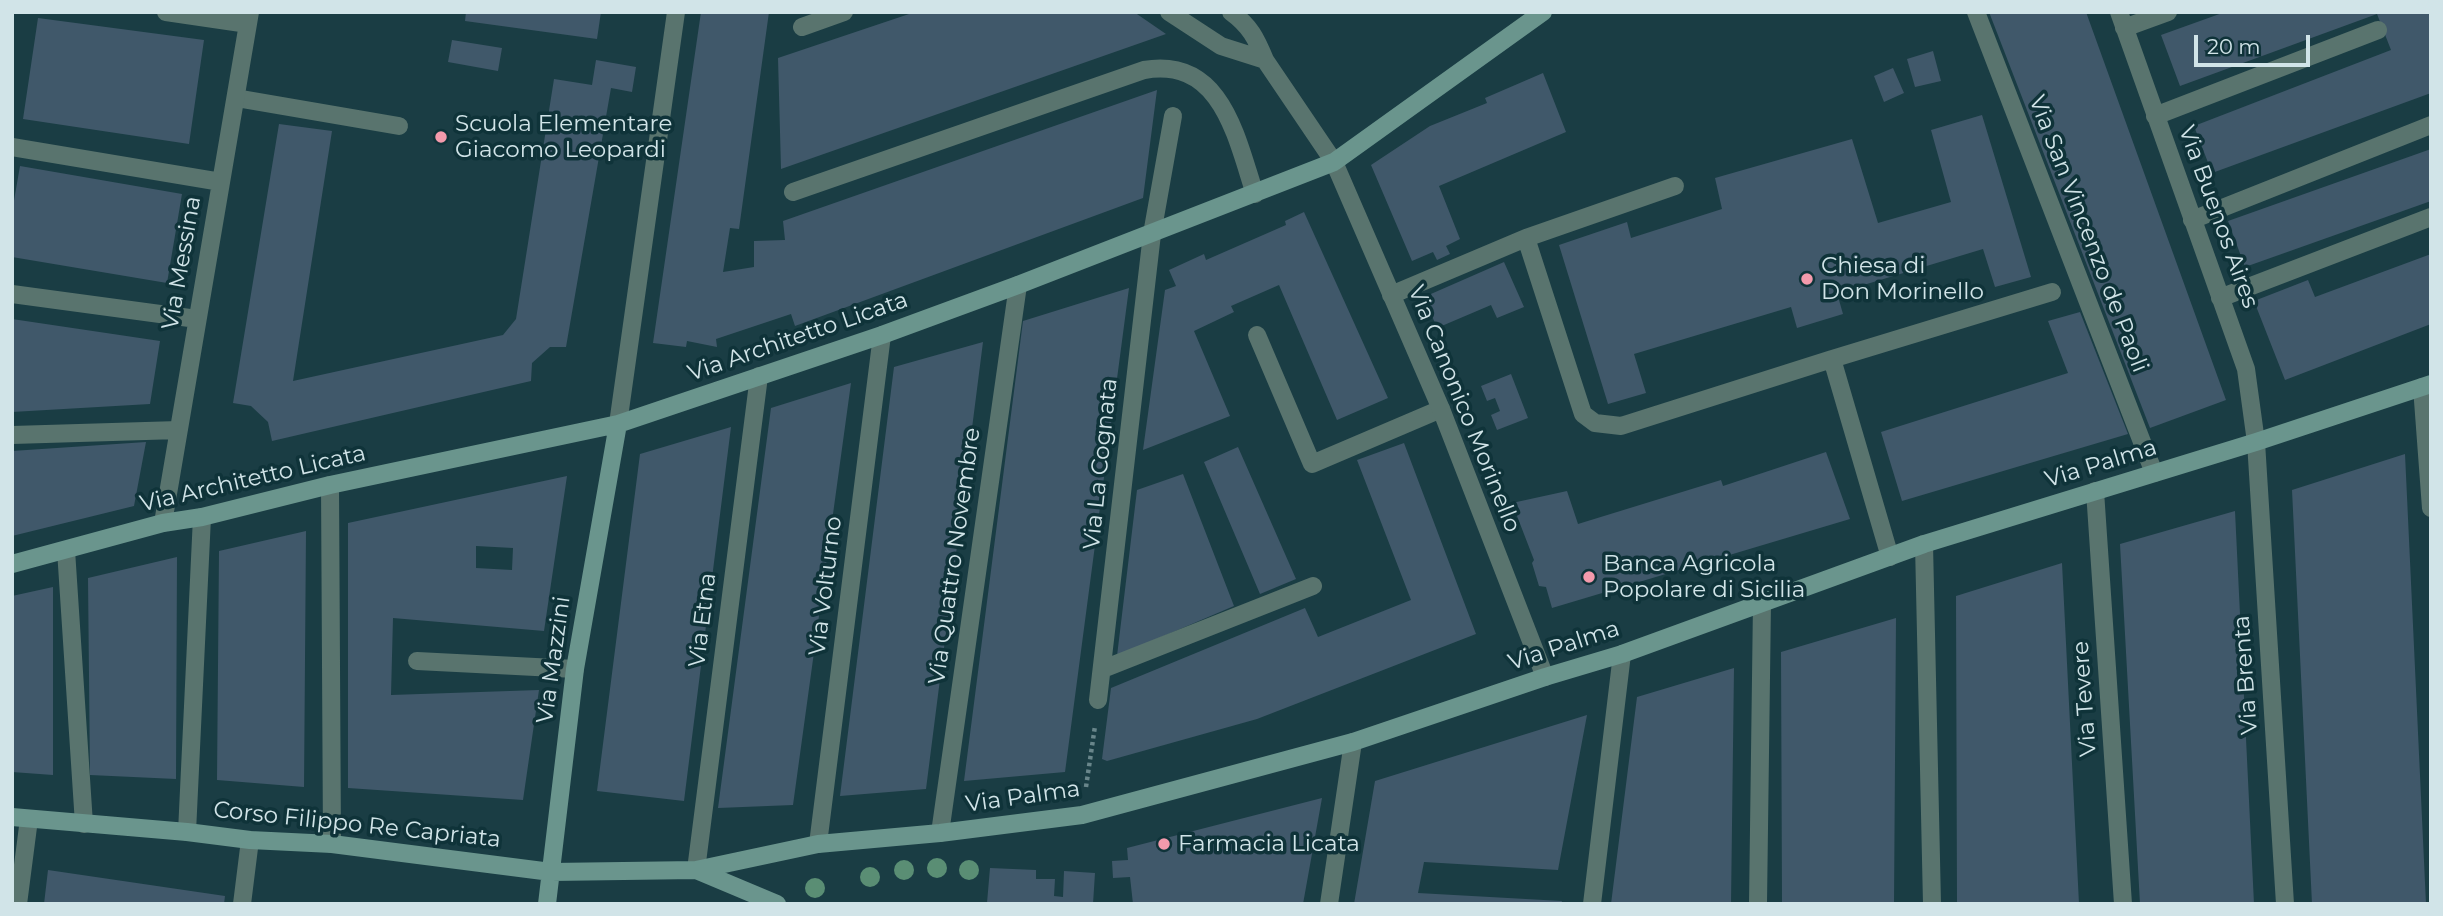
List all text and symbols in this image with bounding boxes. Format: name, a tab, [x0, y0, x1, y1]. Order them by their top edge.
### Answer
scale bar	[2198, 21, 2314, 65]
text: 20 m	[2207, 34, 2261, 59]
street label: Via San Vincenzo de Paoli	[2022, 92, 2154, 376]
place label: Scuola Elementare Giacomo Leopardi	[455, 110, 672, 164]
street label: Via Buenos Aires	[2172, 122, 2264, 312]
marker: Scuola Elementare Giacomo Leopardi	[433, 129, 449, 145]
street label: Via Messina	[157, 194, 207, 332]
place label: Chiesa di Don Morinello	[1821, 252, 1984, 306]
marker: Chiesa di Don Morinello	[1799, 271, 1815, 287]
street label: Via Canonico Morinello	[1402, 281, 1526, 537]
street label: Via Architetto Licata	[684, 286, 912, 388]
street label: Via La Cognata	[1078, 377, 1124, 551]
street label: Via Quattro Novembre	[923, 426, 987, 686]
street label: Via Palma	[2042, 434, 2160, 494]
street label: Via Architetto Licata	[137, 440, 369, 518]
street label: Via Volturno	[804, 515, 848, 657]
place label: Banca Agricola Popolare di Sicilia	[1603, 550, 1805, 604]
marker: Banca Agricola Popolare di Sicilia	[1581, 569, 1597, 585]
street label: Via Etna	[684, 571, 722, 669]
street label: Via Mazzini	[531, 595, 577, 725]
street label: Via Brenta	[2228, 614, 2264, 736]
street label: Via Palma	[1505, 615, 1623, 677]
street label: Via Tevere	[2067, 640, 2103, 758]
street label: Via Palma	[964, 775, 1082, 819]
street label: Corso Filippo Re Capriata	[212, 796, 502, 854]
place label: Farmacia Licata	[1178, 830, 1360, 858]
marker: Farmacia Licata	[1156, 836, 1172, 852]

